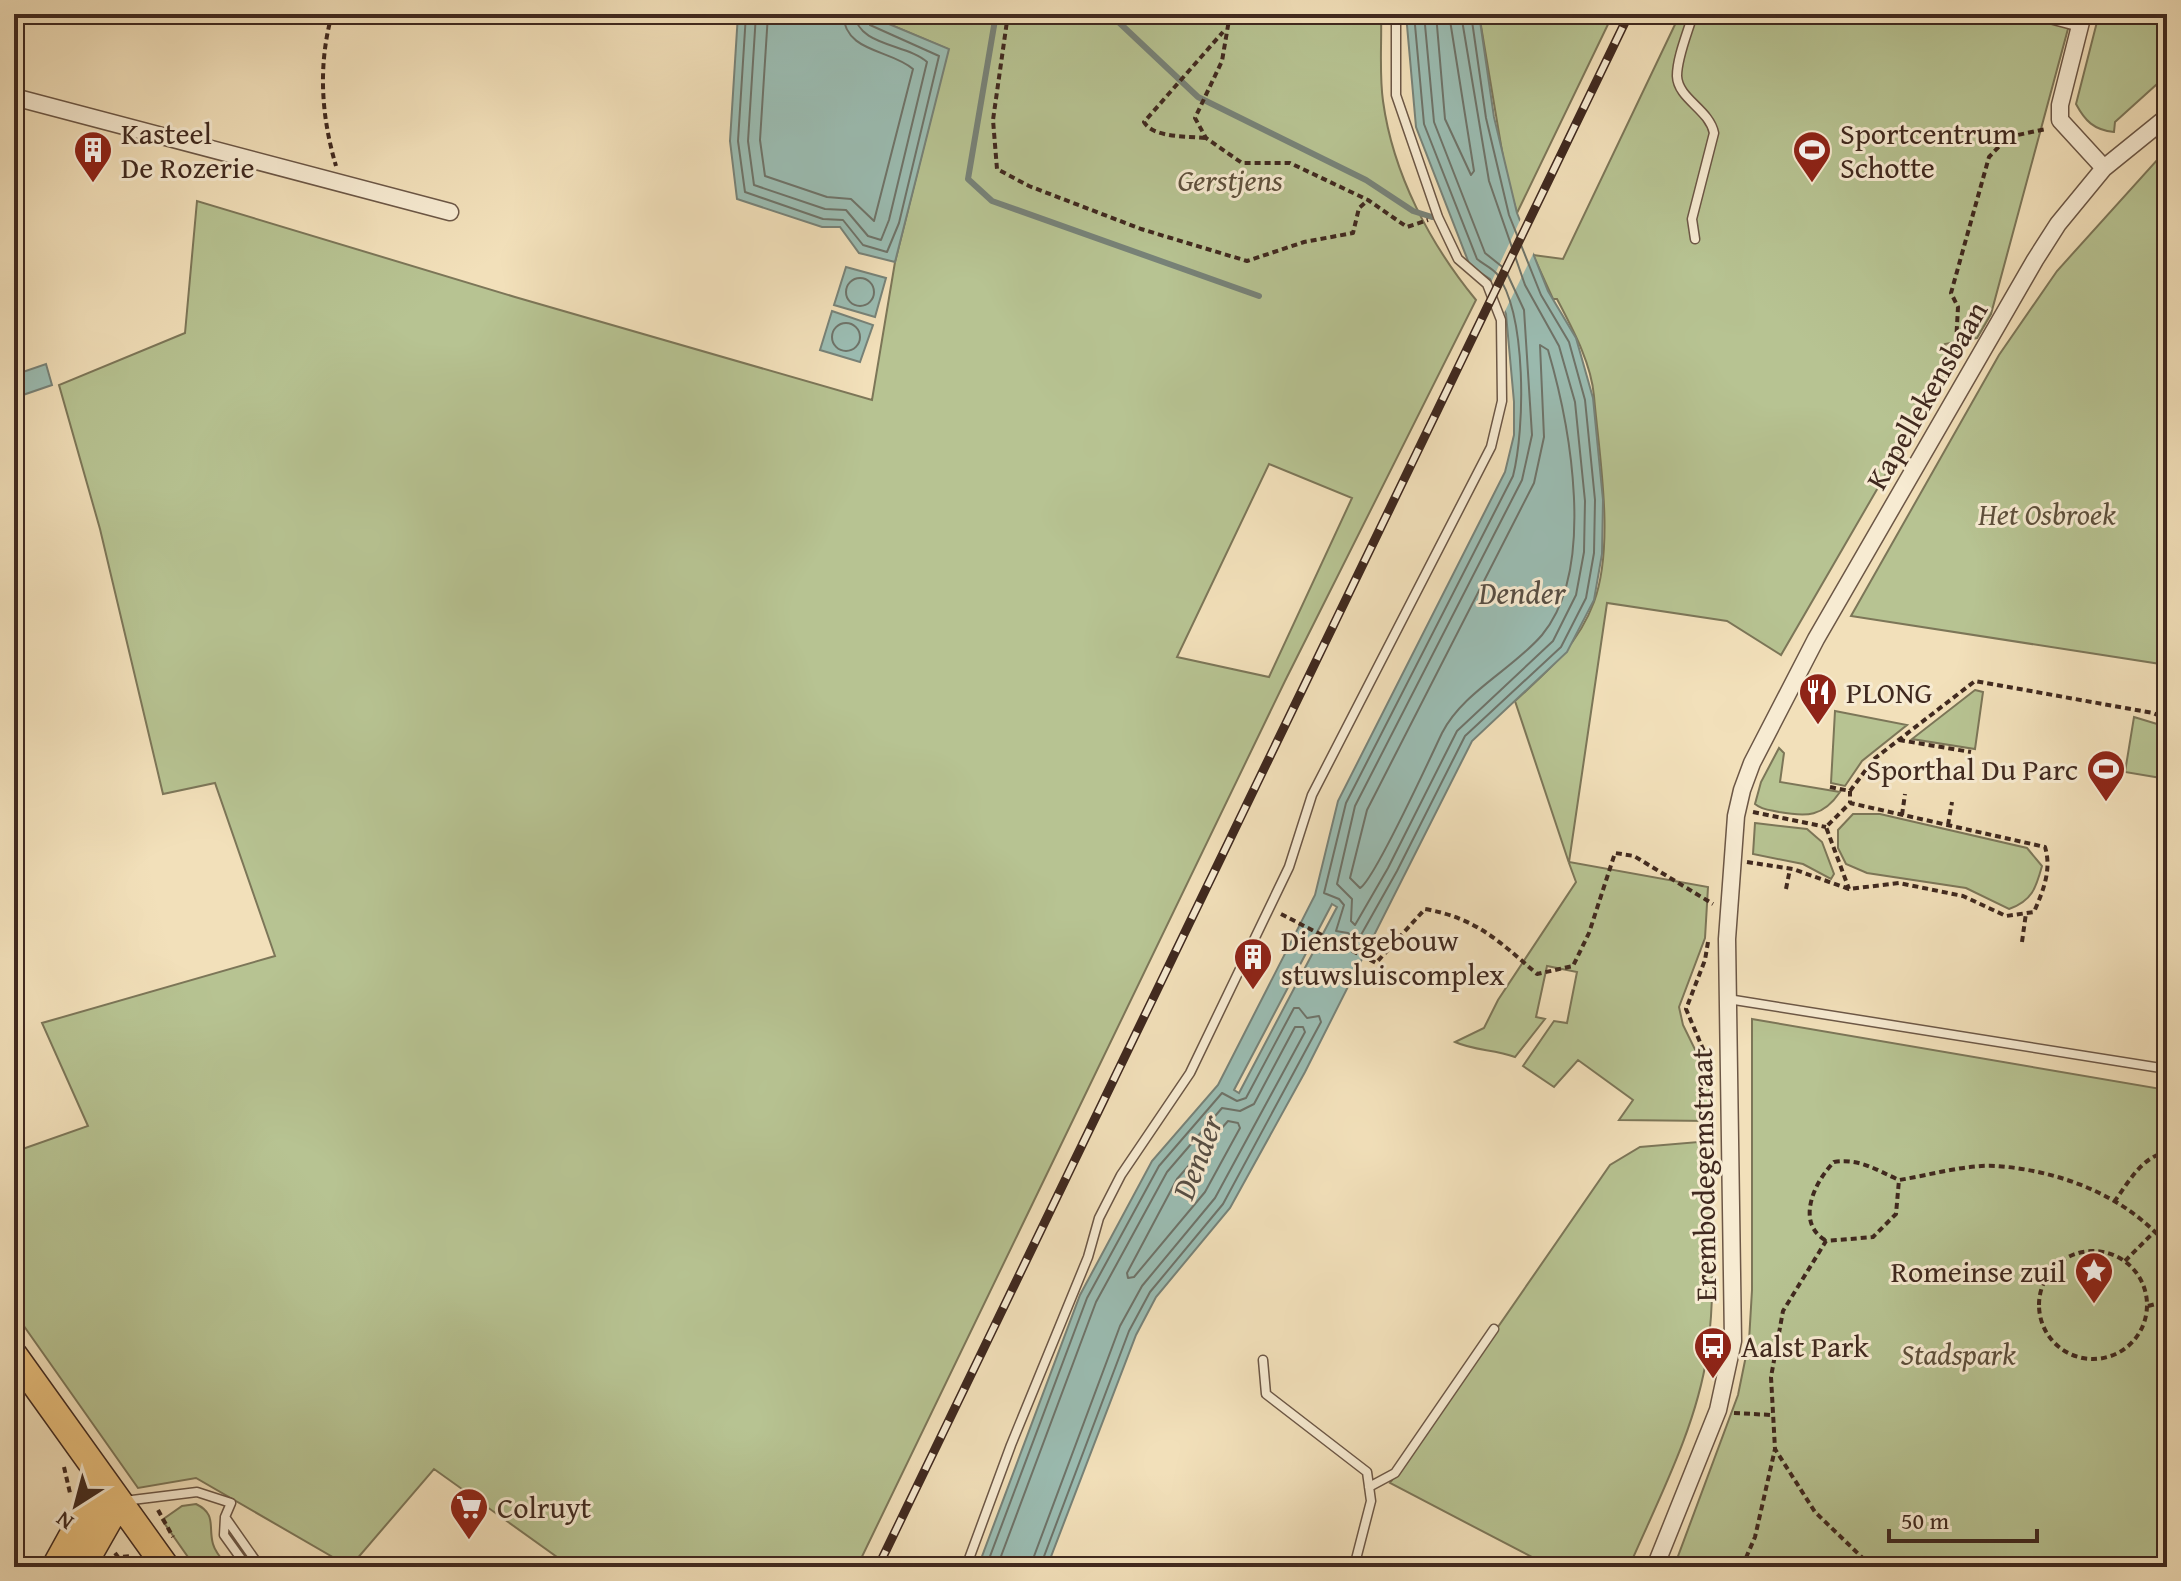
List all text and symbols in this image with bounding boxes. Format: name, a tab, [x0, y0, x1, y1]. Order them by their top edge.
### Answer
place label: Kasteel De Rozerie	[121, 111, 255, 189]
place label: Sportcentrum Schotte	[1840, 111, 2018, 189]
building icon: Kasteel De Rozerie	[72, 129, 114, 184]
sports icon: Sportcentrum Schotte	[1791, 129, 1833, 184]
park label: Gerstjens	[1177, 158, 1283, 202]
street label: Kapellekensbaan	[1854, 292, 1998, 498]
park label: Het Osbroek	[1977, 492, 2116, 536]
water label: Dender	[1477, 569, 1567, 616]
place label: PLONG	[1846, 670, 1932, 714]
restaurant icon: PLONG	[1797, 671, 1839, 726]
place label: Sporthal Du Parc	[1866, 747, 2078, 791]
sports icon: Sporthal Du Parc	[2085, 748, 2127, 803]
place label: Dienstgebouw stuwsluiscomplex	[1281, 918, 1505, 996]
building icon: Dienstgebouw stuwsluiscomplex	[1232, 936, 1274, 991]
street label: Erembodegemstraat	[1679, 1047, 1727, 1302]
water label: Dender	[1159, 1107, 1235, 1207]
place label: Romeinse zuil	[1891, 1249, 2066, 1293]
place icon: Romeinse zuil	[2073, 1250, 2115, 1305]
place label: Aalst Park	[1741, 1324, 1870, 1368]
bus stop icon: Aalst Park	[1692, 1325, 1734, 1380]
park label: Stadspark	[1900, 1332, 2016, 1376]
north arrow	[36, 1465, 116, 1545]
place label: Colruyt	[497, 1485, 592, 1529]
supermarket icon: Colruyt	[448, 1486, 490, 1541]
scale bar	[1889, 1493, 2037, 1543]
text: 50 m	[1901, 1503, 1949, 1538]
text: N	[49, 1504, 80, 1538]

